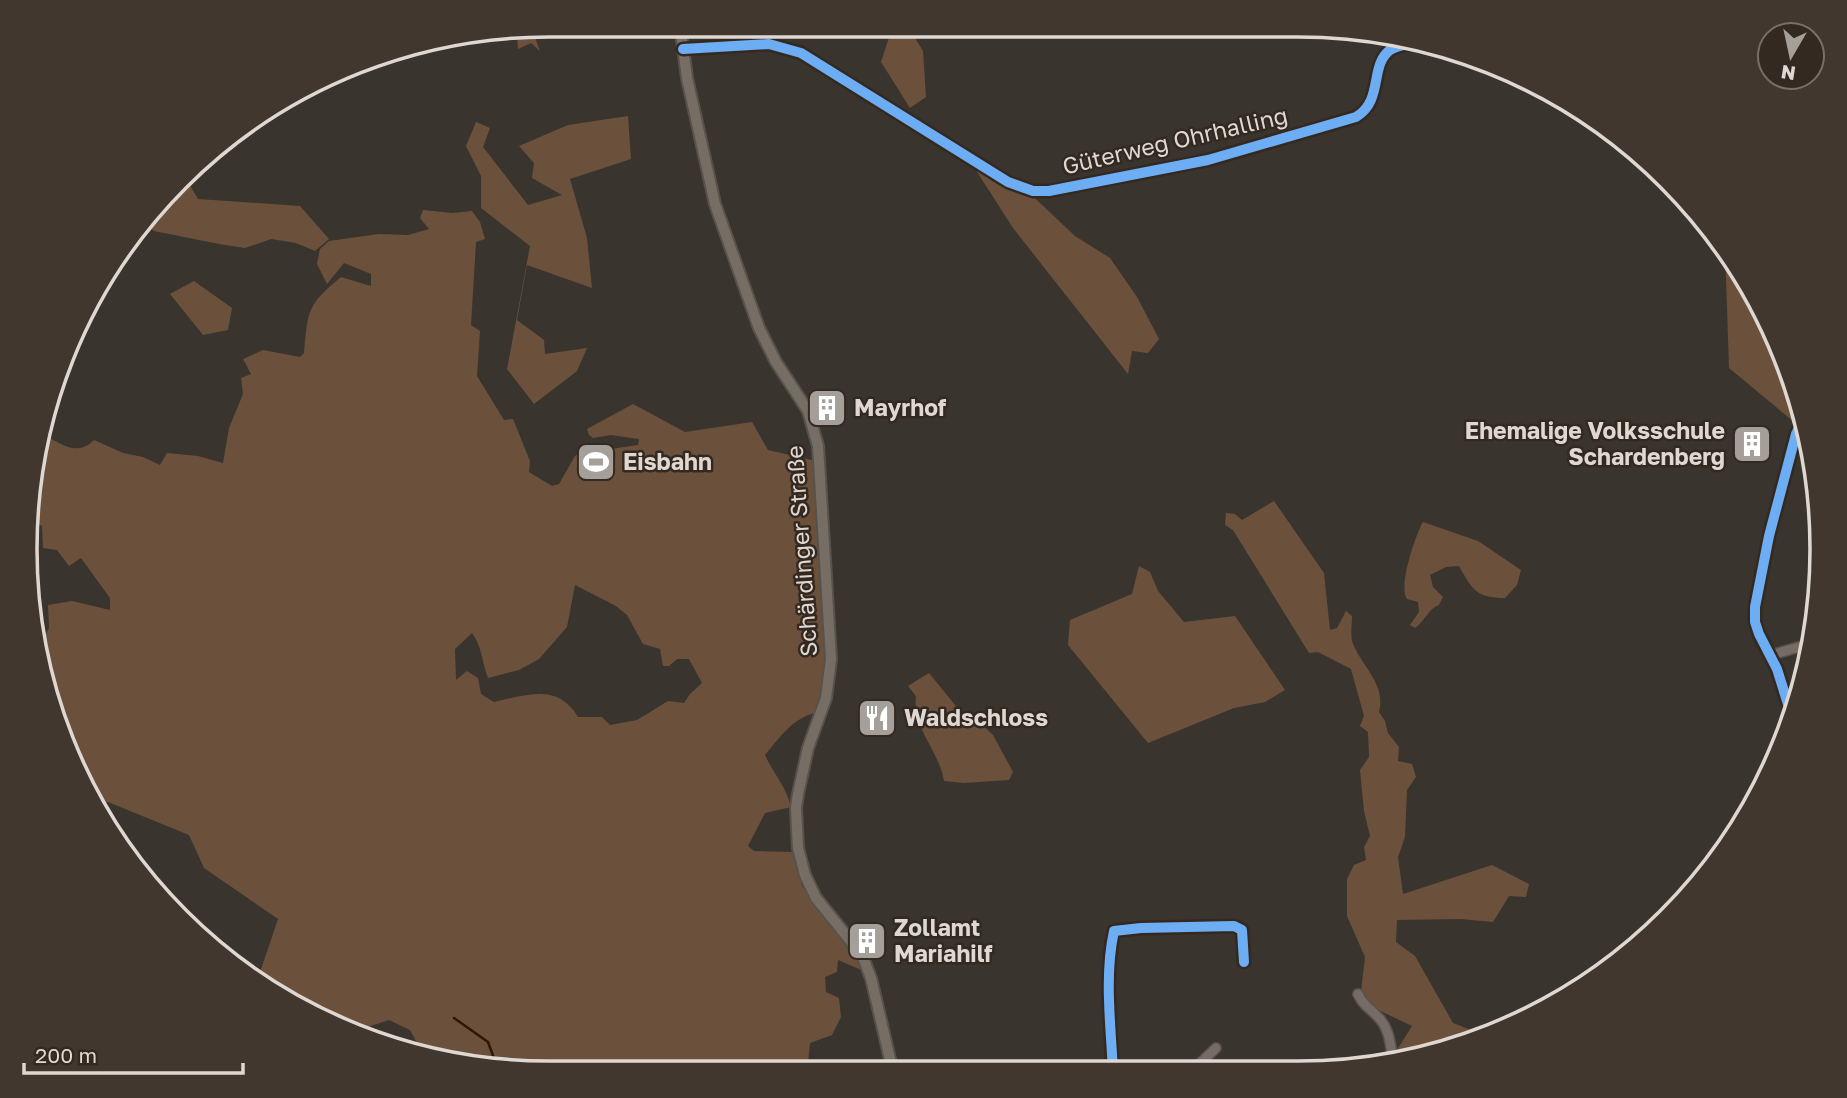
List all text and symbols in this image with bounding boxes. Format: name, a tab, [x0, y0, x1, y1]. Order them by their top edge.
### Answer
north arrow	[1756, 21, 1826, 91]
text: N	[1779, 61, 1797, 86]
street label: Güterweg Ohrhalling	[1059, 100, 1290, 180]
building icon: Mayrhof	[806, 387, 848, 429]
place label: Mayrhof	[854, 393, 947, 421]
place label: Ehemalige Volksschule Schardenberg	[1465, 416, 1725, 470]
building icon: Ehemalige Volksschule Schardenberg	[1731, 423, 1773, 465]
sports icon: Eisbahn	[575, 441, 617, 483]
street label: Schärdinger Straße	[780, 445, 822, 658]
place label: Eisbahn	[623, 447, 712, 475]
restaurant icon: Waldschloss	[856, 697, 898, 739]
place label: Waldschloss	[904, 703, 1048, 731]
place label: Zollamt Mariahilf	[894, 913, 993, 967]
building icon: Zollamt Mariahilf	[846, 920, 888, 962]
scale bar	[24, 1032, 243, 1076]
text: 200 m	[35, 1042, 97, 1068]

